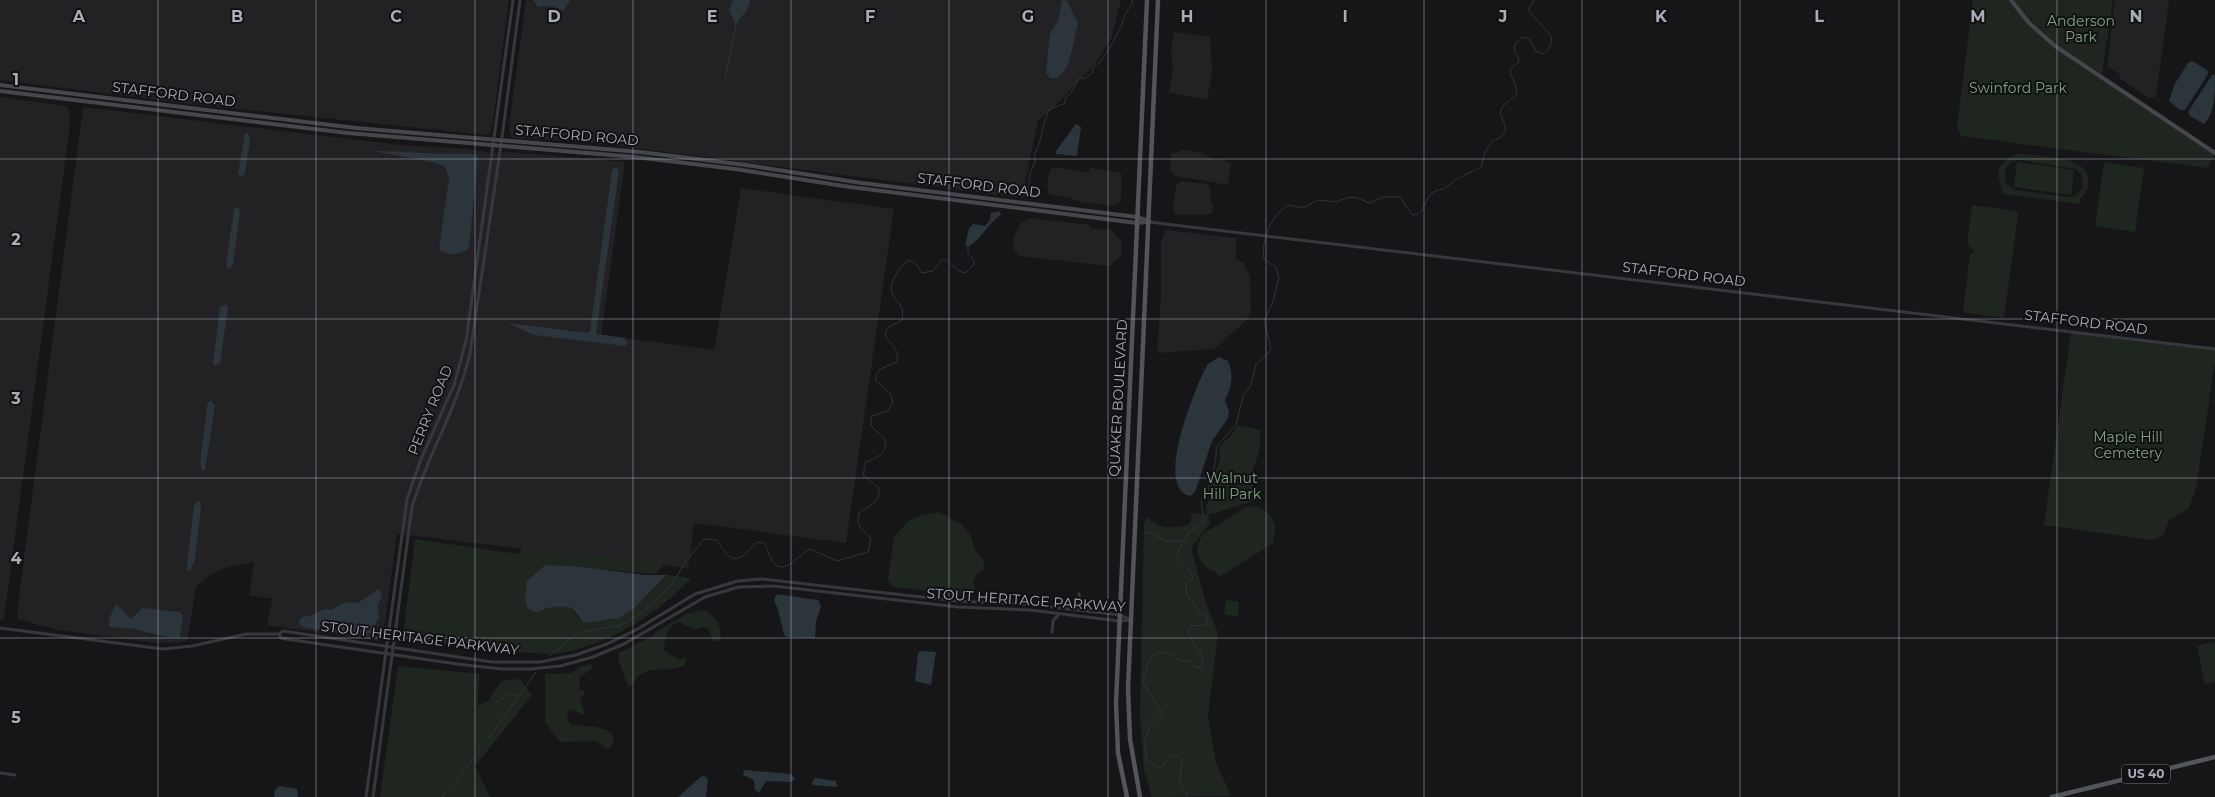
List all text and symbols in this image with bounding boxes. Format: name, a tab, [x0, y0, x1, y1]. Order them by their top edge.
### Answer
text: A	[72, 7, 86, 26]
text: B	[231, 7, 243, 26]
text: C	[390, 7, 402, 26]
text: D	[547, 7, 561, 26]
text: E	[707, 7, 717, 26]
text: F	[865, 7, 875, 26]
text: G	[1022, 7, 1034, 26]
text: H	[1181, 7, 1193, 26]
text: I	[1342, 7, 1348, 26]
text: J	[1498, 7, 1507, 26]
text: K	[1655, 7, 1668, 26]
text: L	[1814, 7, 1824, 26]
text: M	[1970, 7, 1986, 26]
text: N	[2130, 7, 2142, 26]
park label: Anderson Park	[2047, 12, 2115, 46]
text: 1	[13, 70, 19, 89]
street label: STAFFORD ROAD	[111, 78, 237, 110]
park label: Swinford Park	[1969, 79, 2068, 97]
street label: STAFFORD ROAD	[514, 121, 640, 149]
street label: STAFFORD ROAD	[916, 169, 1042, 201]
text: 2	[11, 230, 21, 249]
street label: STAFFORD ROAD	[1621, 258, 1747, 290]
street label: STAFFORD ROAD	[2023, 306, 2149, 338]
street label: QUAKER BOULEVARD	[1105, 319, 1131, 477]
street label: PERRY ROAD	[404, 362, 456, 458]
text: 3	[10, 389, 21, 408]
park label: Maple Hill Cemetery	[2093, 428, 2163, 462]
park label: Walnut Hill Park	[1203, 469, 1262, 503]
text: 4	[10, 549, 22, 568]
street label: STOUT HERITAGE PARKWAY	[926, 584, 1126, 616]
street label: STOUT HERITAGE PARKWAY	[320, 617, 520, 659]
text: 5	[11, 708, 21, 727]
road number: US 40	[2122, 764, 2170, 784]

